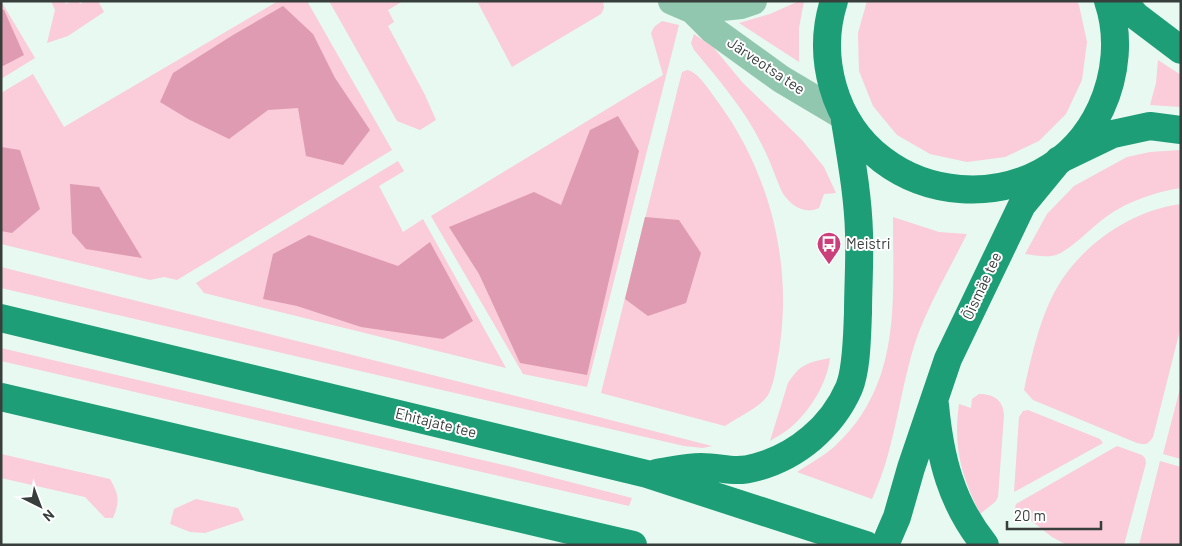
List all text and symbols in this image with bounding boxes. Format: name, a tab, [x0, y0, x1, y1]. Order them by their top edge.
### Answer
street label: Järveotsa tee	[724, 33, 809, 98]
bus stop icon: Meistri	[816, 231, 842, 265]
place label: Meistri	[846, 234, 891, 252]
street label: Õismäe tee	[958, 249, 1005, 322]
street label: Ehitajate tee	[394, 403, 479, 441]
north arrow	[15, 481, 65, 531]
scale bar	[1007, 498, 1101, 530]
text: 20 m	[1014, 506, 1046, 524]
text: N	[40, 507, 58, 525]

